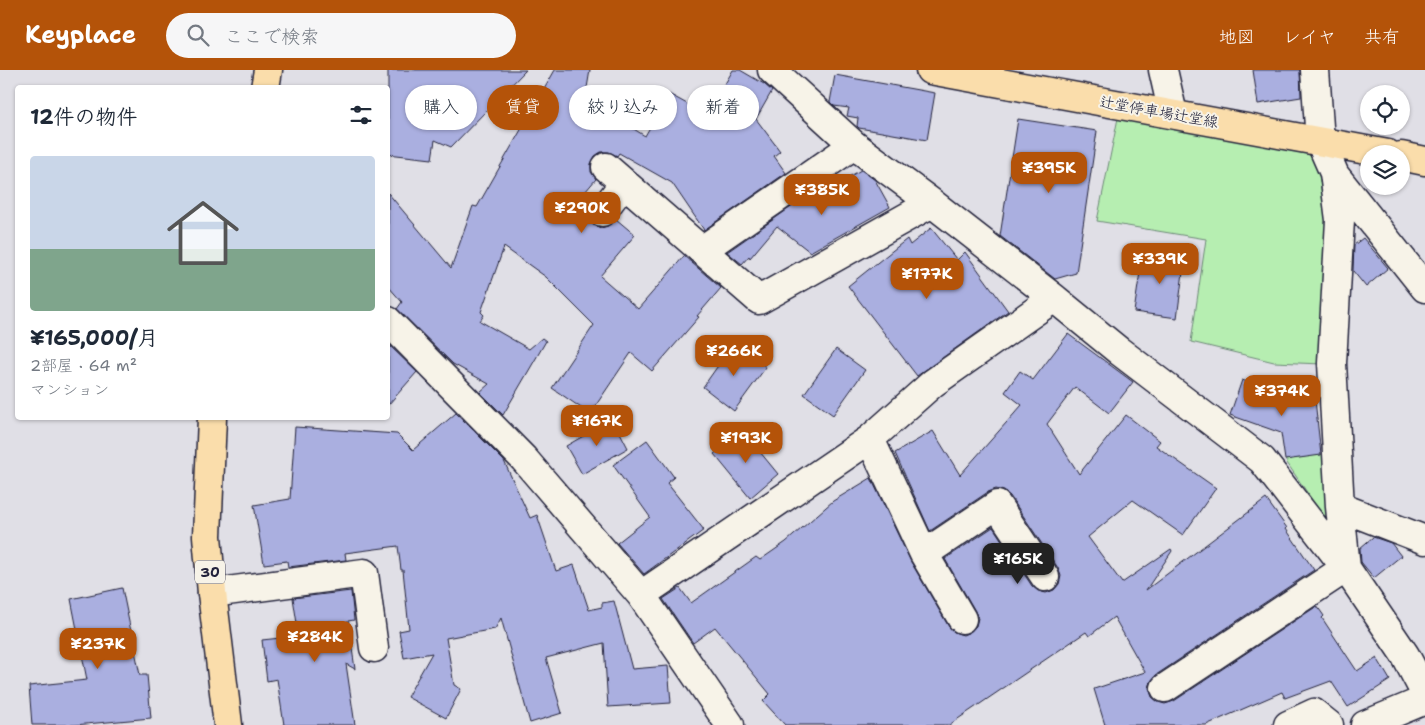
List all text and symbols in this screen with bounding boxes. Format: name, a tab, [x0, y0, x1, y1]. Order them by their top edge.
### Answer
search box	[166, 13, 516, 58]
text: Keyplace	[25, 19, 136, 51]
icon: search	[184, 21, 212, 49]
text: ここで検索	[224, 24, 319, 49]
text: 地図	[1219, 25, 1255, 49]
text: レイヤ	[1283, 25, 1336, 49]
text: 共有	[1364, 25, 1400, 49]
chip: 購入	[405, 85, 477, 130]
chip: 賃貸	[487, 85, 559, 130]
chip: 絞り込み	[569, 85, 677, 130]
chip: 新着	[687, 85, 759, 130]
map controls	[1360, 85, 1410, 195]
button: locate	[1360, 85, 1410, 135]
street label: 辻堂停車場辻堂線	[1098, 92, 1220, 132]
icon: filters	[347, 101, 375, 129]
text: 12件の物件	[30, 103, 138, 131]
button: layers	[1360, 145, 1410, 195]
pin: ¥395K	[1014, 152, 1084, 194]
text: ¥395K	[1022, 157, 1076, 178]
pin: ¥385K	[787, 174, 857, 216]
text: ¥385K	[795, 179, 849, 200]
icon: home	[158, 188, 248, 278]
pin: ¥290K	[547, 191, 617, 234]
text: ¥290K	[555, 197, 609, 218]
pin: ¥339K	[1125, 242, 1195, 285]
text: ¥339K	[1133, 248, 1187, 269]
pin: ¥177K	[892, 258, 962, 300]
text: ¥177K	[902, 263, 952, 284]
text: ¥165,000/月	[30, 324, 158, 352]
pin: ¥266K	[699, 334, 769, 377]
text: ¥266K	[706, 340, 762, 361]
text: 2部屋 · 64 m²	[30, 355, 137, 376]
pin: ¥374K	[1247, 374, 1317, 417]
text: マンション	[30, 379, 109, 400]
text: ¥374K	[1255, 380, 1309, 401]
pin: ¥167K	[562, 404, 632, 447]
text: ¥167K	[572, 410, 622, 431]
pin: ¥193K	[711, 422, 781, 464]
text: ¥193K	[720, 427, 772, 448]
pin: ¥165K	[983, 542, 1053, 585]
text: ¥165K	[993, 548, 1043, 569]
road number: 30	[195, 561, 225, 584]
pin: ¥284K	[280, 620, 350, 663]
text: ¥284K	[287, 626, 343, 647]
pin: ¥237K	[63, 628, 133, 670]
text: ¥237K	[71, 633, 125, 654]

